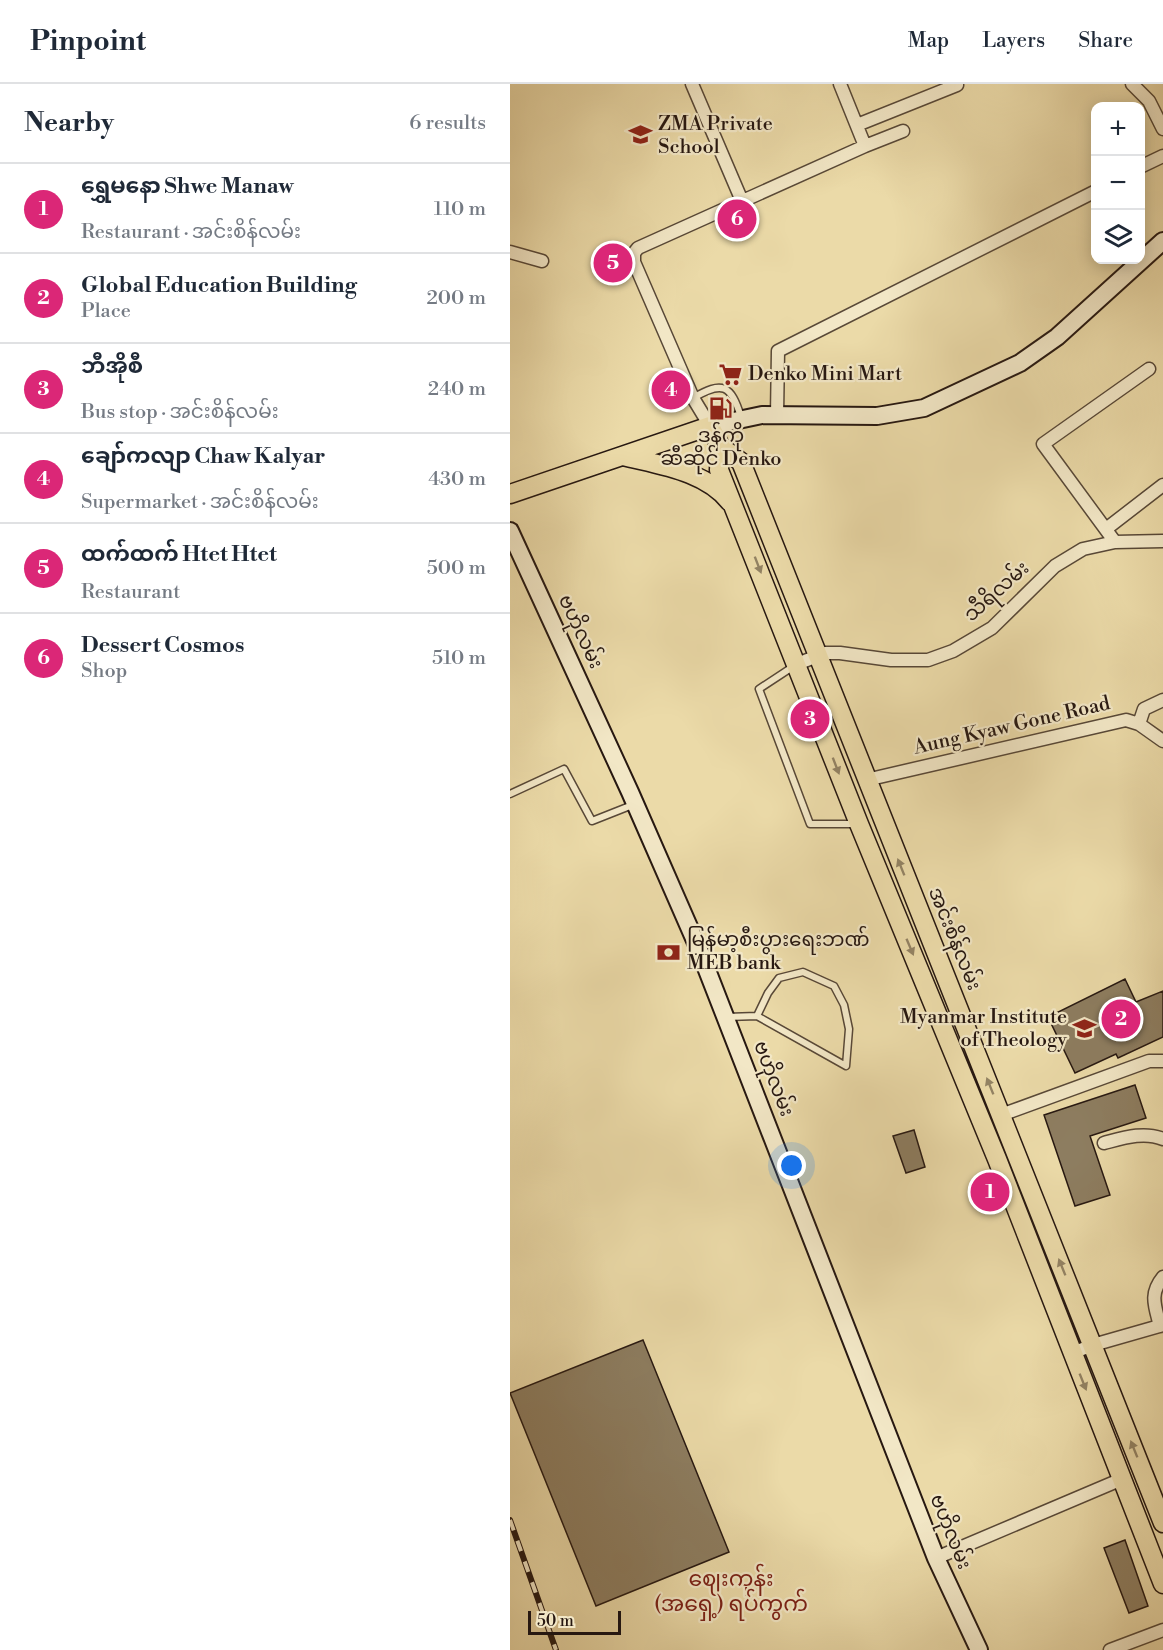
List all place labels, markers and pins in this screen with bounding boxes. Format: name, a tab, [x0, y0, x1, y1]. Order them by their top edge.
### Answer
place label: ZMA Private School	[658, 112, 773, 160]
school or university icon: ZMA Private School	[627, 122, 653, 148]
pin: 6	[718, 196, 756, 242]
pin: 5	[594, 240, 632, 285]
supermarket icon: Denko Mini Mart	[717, 361, 743, 387]
place label: Denko Mini Mart	[748, 362, 902, 387]
pin: 4	[652, 368, 690, 412]
fuel station icon: ဒန်ကို ဆီဆိုင် Denko	[708, 395, 734, 421]
place label: ဒန်ကို ဆီဆိုင် Denko	[660, 421, 782, 475]
pin: 3	[790, 696, 830, 742]
place label: မြန်မာ့စီးပွားရေးဘဏ် MEB bank	[687, 925, 870, 976]
bank icon: မြန်မာ့စီးပွားရေးဘဏ် MEB bank	[656, 939, 682, 965]
pin: 2	[1102, 996, 1140, 1042]
place label: Myanmar Institute of Theology	[900, 1005, 1067, 1053]
school or university icon: Myanmar Institute of Theology	[1072, 1015, 1098, 1041]
pin: 1	[970, 1170, 1010, 1214]

